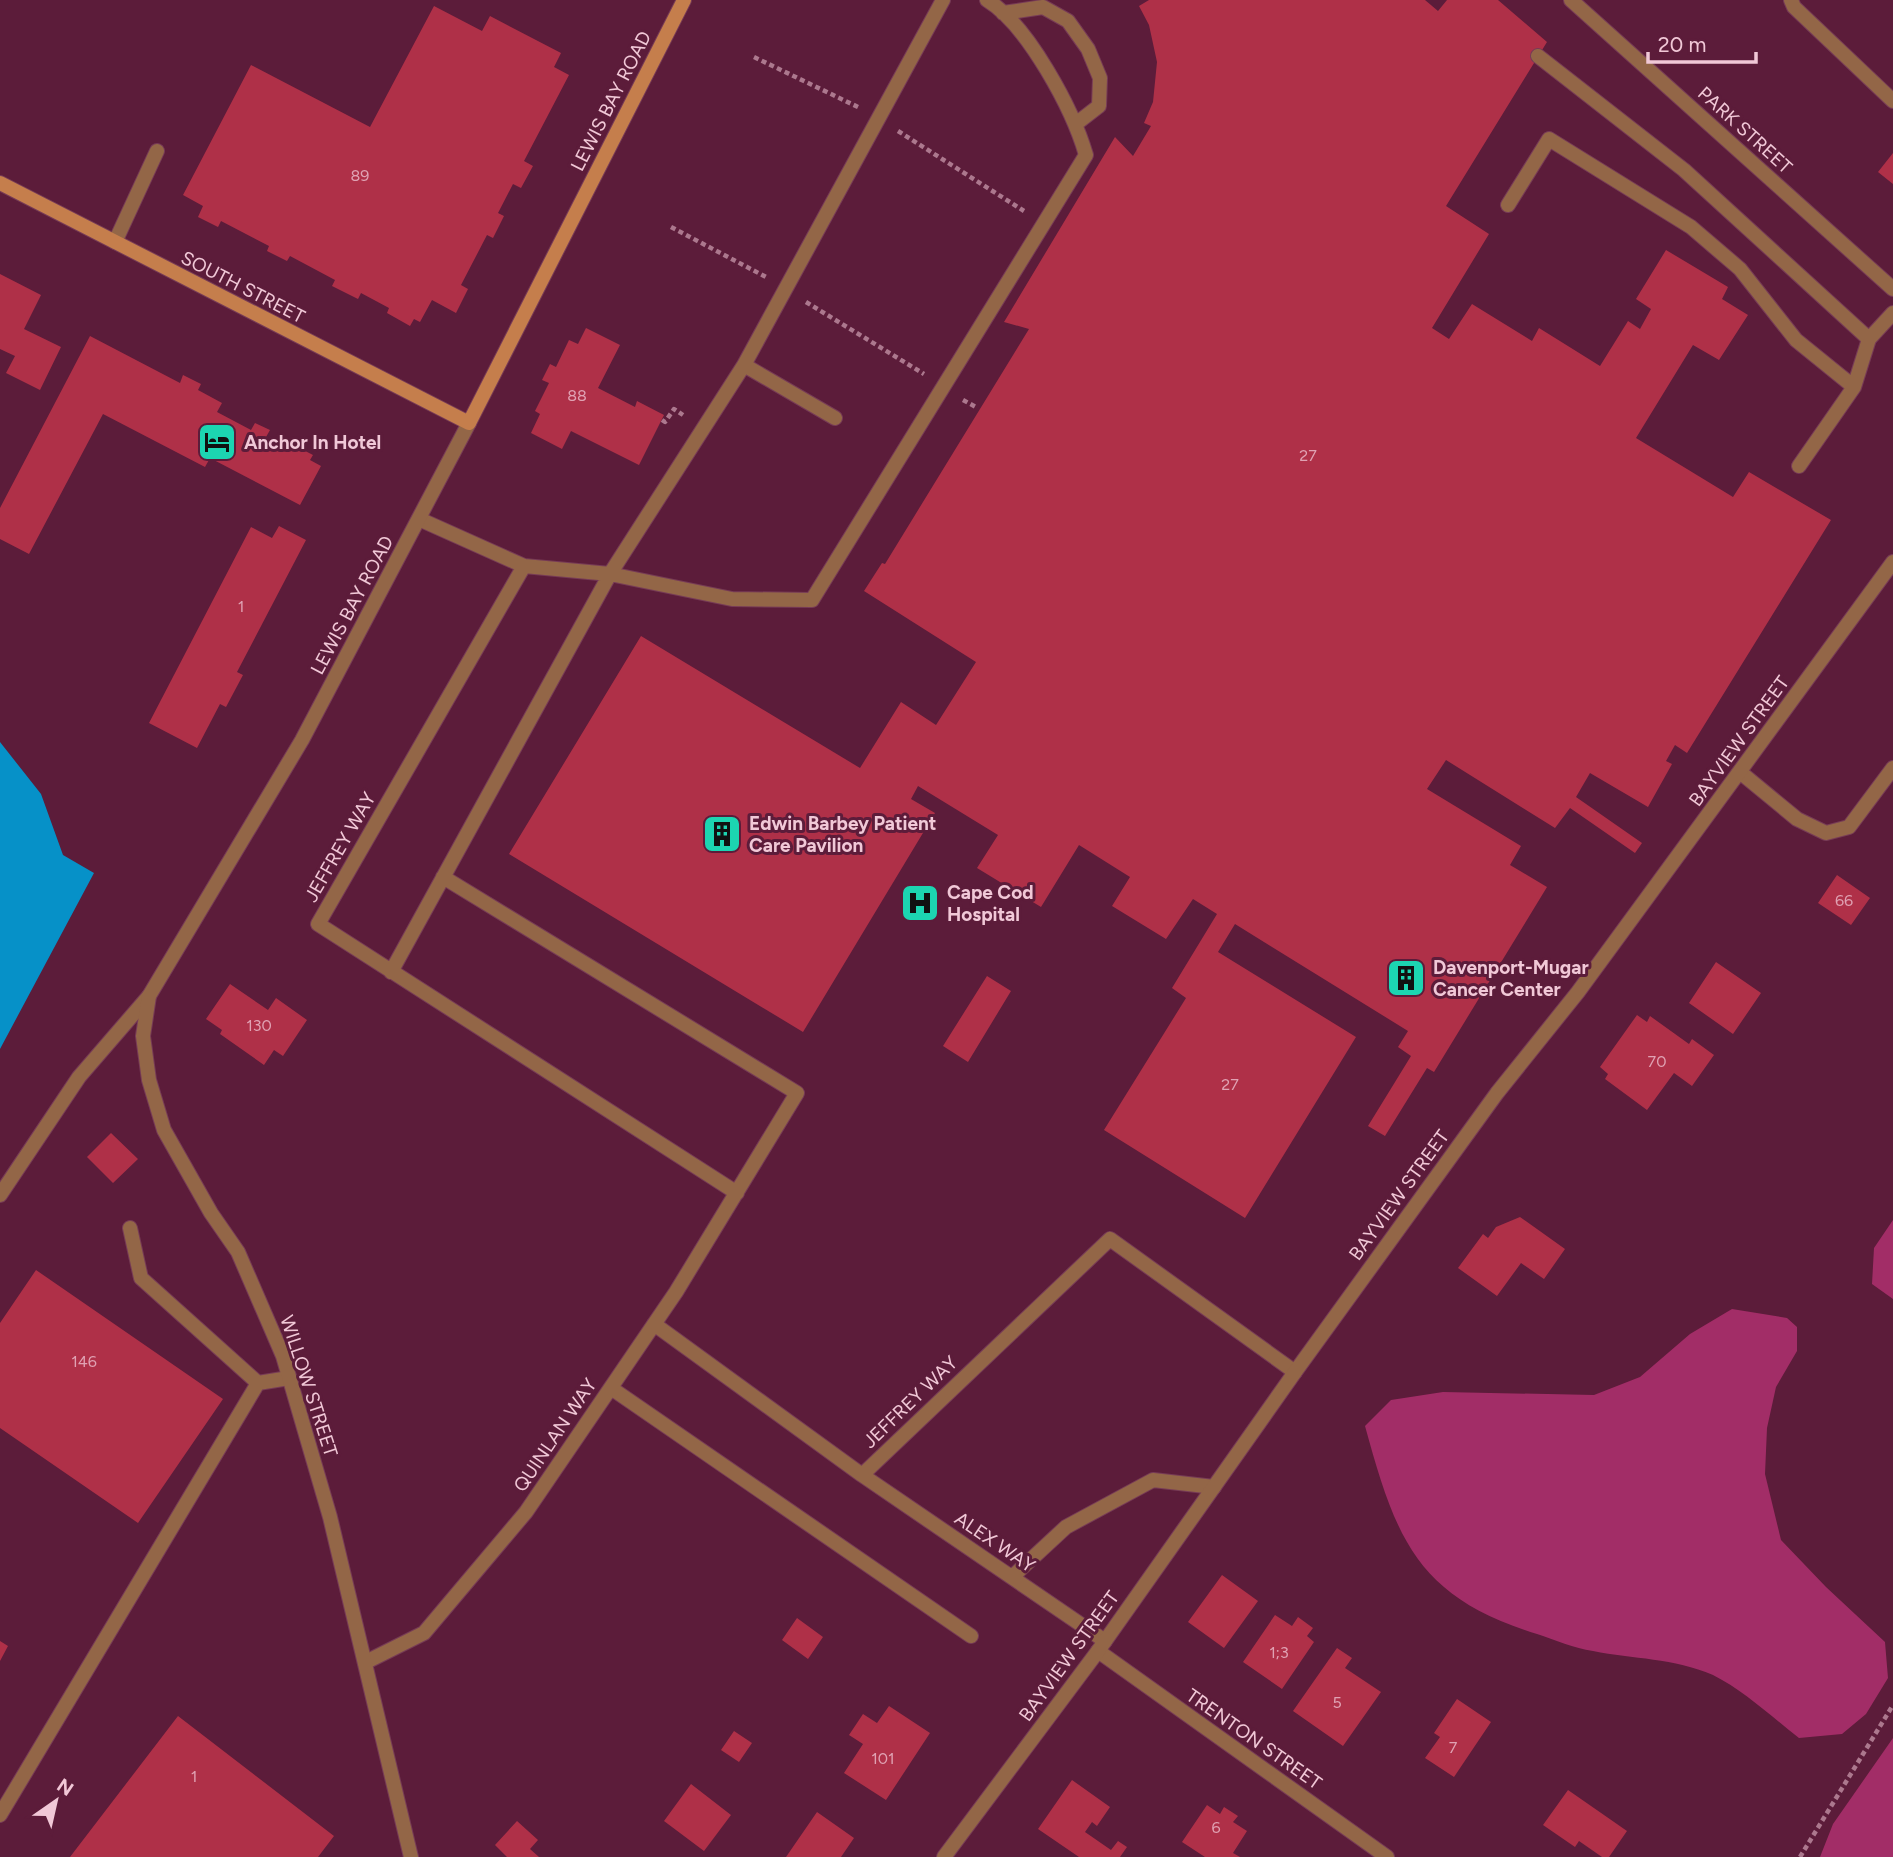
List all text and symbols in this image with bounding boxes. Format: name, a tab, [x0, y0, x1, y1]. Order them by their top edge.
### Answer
scale bar	[1648, 21, 1756, 65]
street label: LEWIS BAY ROAD	[566, 27, 656, 175]
text: 20 m	[1658, 32, 1706, 57]
street label: PARK STREET	[1693, 82, 1797, 179]
house number: 89	[351, 166, 369, 185]
street label: SOUTH STREET	[177, 246, 309, 328]
house number: 88	[567, 386, 587, 405]
hotel icon: Anchor In Hotel	[196, 421, 238, 463]
place label: Anchor In Hotel	[244, 431, 381, 454]
house number: 27	[1299, 446, 1317, 465]
street label: LEWIS BAY ROAD	[306, 532, 398, 678]
house number: 1	[238, 597, 244, 616]
street label: BAYVIEW STREET	[1684, 671, 1794, 811]
street label: JEFFREY WAY	[299, 788, 381, 906]
place label: Edwin Barbey Patient Care Pavilion	[749, 812, 937, 857]
building icon: Edwin Barbey Patient Care Pavilion	[701, 813, 743, 855]
place label: Cape Cod Hospital	[947, 881, 1034, 926]
hospital icon: Cape Cod Hospital	[899, 882, 941, 924]
house number: 66	[1835, 891, 1853, 910]
place label: Davenport-Mugar Cancer Center	[1433, 956, 1589, 1001]
building icon: Davenport-Mugar Cancer Center	[1385, 957, 1427, 999]
house number: 130	[246, 1016, 272, 1035]
house number: 70	[1648, 1052, 1666, 1071]
house number: 27	[1221, 1075, 1239, 1094]
street label: BAYVIEW STREET	[1344, 1125, 1454, 1265]
street label: WILLOW STREET	[275, 1312, 343, 1460]
street label: JEFFREY WAY	[858, 1351, 963, 1453]
house number: 146	[71, 1352, 97, 1371]
street label: QUINLAN WAY	[509, 1373, 602, 1496]
street label: ALEX WAY	[950, 1507, 1040, 1578]
street label: BAYVIEW STREET	[1014, 1586, 1124, 1726]
house number: 1;3	[1269, 1643, 1289, 1662]
street label: TRENTON STREET	[1182, 1684, 1327, 1795]
house number: 5	[1332, 1693, 1342, 1712]
house number: 7	[1449, 1738, 1458, 1757]
house number: 101	[871, 1749, 895, 1768]
north arrow	[21, 1766, 91, 1836]
house number: 1	[191, 1767, 197, 1786]
text: N	[53, 1774, 78, 1801]
house number: 6	[1211, 1818, 1221, 1837]

